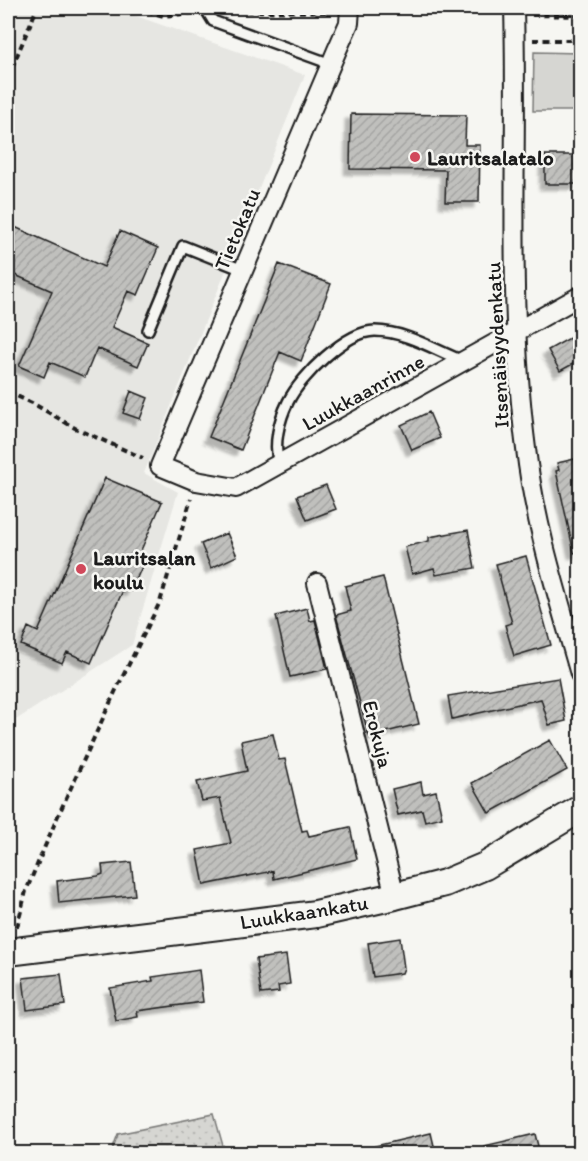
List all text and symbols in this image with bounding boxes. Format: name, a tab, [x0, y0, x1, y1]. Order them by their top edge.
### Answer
place label: Lauritsalatalo	[427, 145, 554, 170]
marker: Lauritsalatalo	[408, 150, 422, 164]
street label: Tietokatu	[209, 184, 265, 274]
street label: Itsenäisyydenkatu	[480, 261, 514, 429]
street label: Luukkaanrinne	[298, 348, 428, 436]
place label: Lauritsalan koulu	[93, 545, 196, 594]
marker: Lauritsalan koulu	[74, 562, 88, 576]
street label: Erokuja	[358, 698, 398, 771]
street label: Luukkaankatu	[238, 889, 370, 934]

